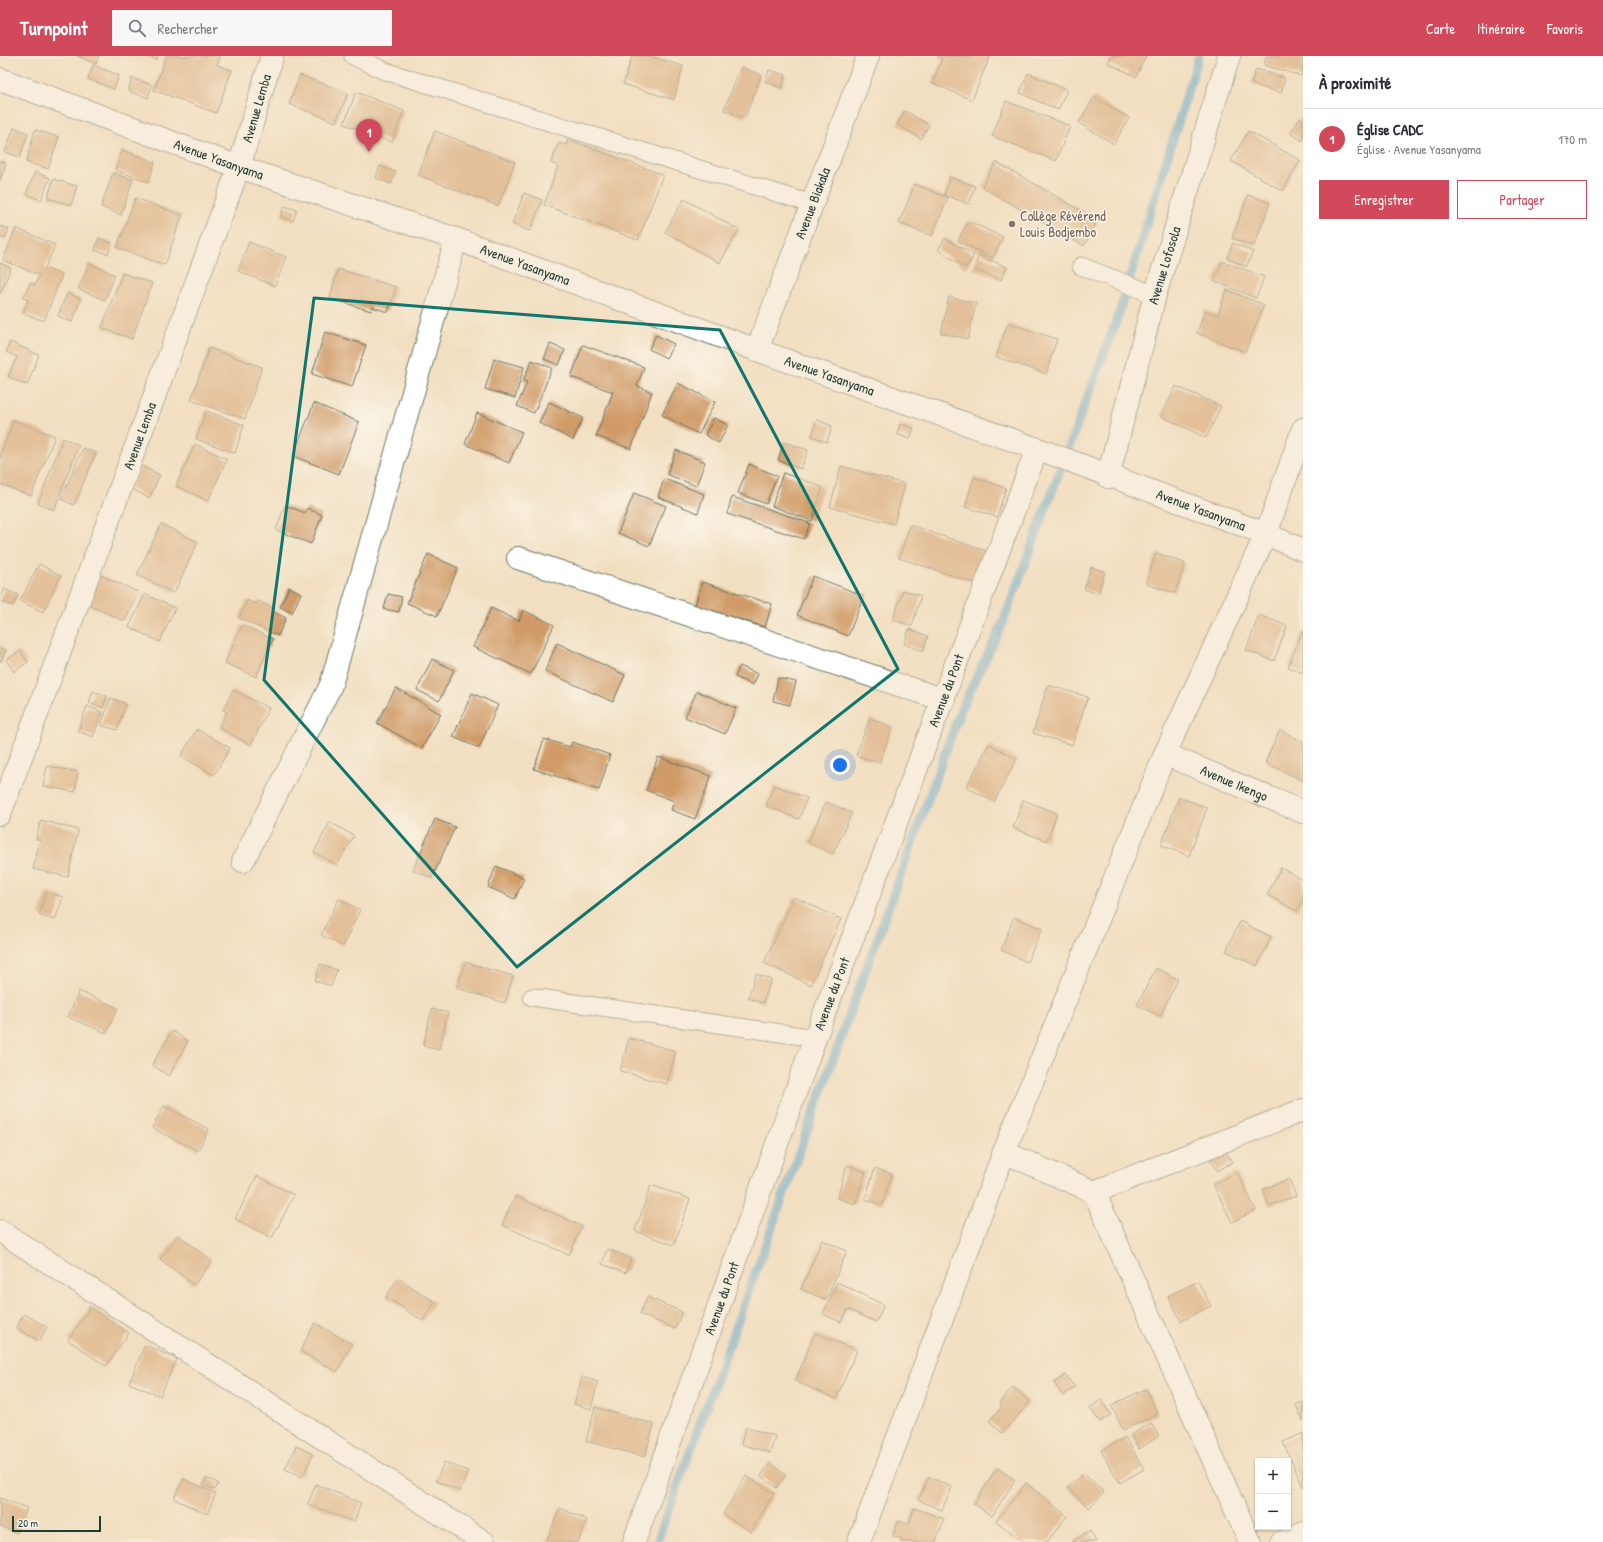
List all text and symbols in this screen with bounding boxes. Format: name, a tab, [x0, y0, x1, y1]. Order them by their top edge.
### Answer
search box	[112, 10, 392, 46]
text: Turnpoint	[20, 15, 88, 41]
icon: search	[126, 17, 148, 39]
text: Rechercher	[158, 18, 218, 39]
text: Carte	[1426, 19, 1455, 38]
text: Itinéraire	[1477, 19, 1525, 38]
text: Favoris	[1547, 19, 1583, 38]
street label: Avenue Lemba	[237, 71, 275, 145]
text: À proximité	[1319, 71, 1391, 94]
pin: 1	[356, 119, 382, 152]
text: Église CADC	[1357, 119, 1424, 140]
text: 1	[1330, 130, 1334, 148]
text: 170 m	[1558, 130, 1587, 148]
street label: Avenue Yasanyama	[171, 134, 267, 184]
text: Église · Avenue Yasanyama	[1357, 140, 1481, 158]
street label: Avenue Biakala	[790, 164, 834, 241]
button: Enregistrer	[1319, 180, 1449, 219]
button: Partager	[1457, 180, 1587, 219]
place label: Collège Révérend Louis Bodjembo	[1020, 206, 1106, 242]
marker: Collège Révérend Louis Bodjembo	[1007, 219, 1017, 229]
street label: Avenue Lofosola	[1143, 223, 1185, 306]
street label: Avenue Yasanyama	[478, 239, 573, 289]
street label: Avenue Yasanyama	[782, 350, 878, 400]
street label: Avenue Lemba	[118, 399, 160, 472]
street label: Avenue Yasanyama	[1154, 484, 1249, 535]
street label: Avenue du Pont	[923, 651, 968, 729]
your location	[830, 755, 850, 775]
street label: Avenue Ikengo	[1198, 760, 1271, 805]
street label: Avenue du Pont	[809, 954, 854, 1033]
street label: Avenue du Pont	[699, 1259, 743, 1337]
map controls	[1255, 1458, 1291, 1530]
button: +	[1255, 1458, 1291, 1494]
button: −	[1255, 1494, 1291, 1530]
scale bar	[12, 1514, 101, 1533]
text: 20 m	[18, 1516, 38, 1530]

